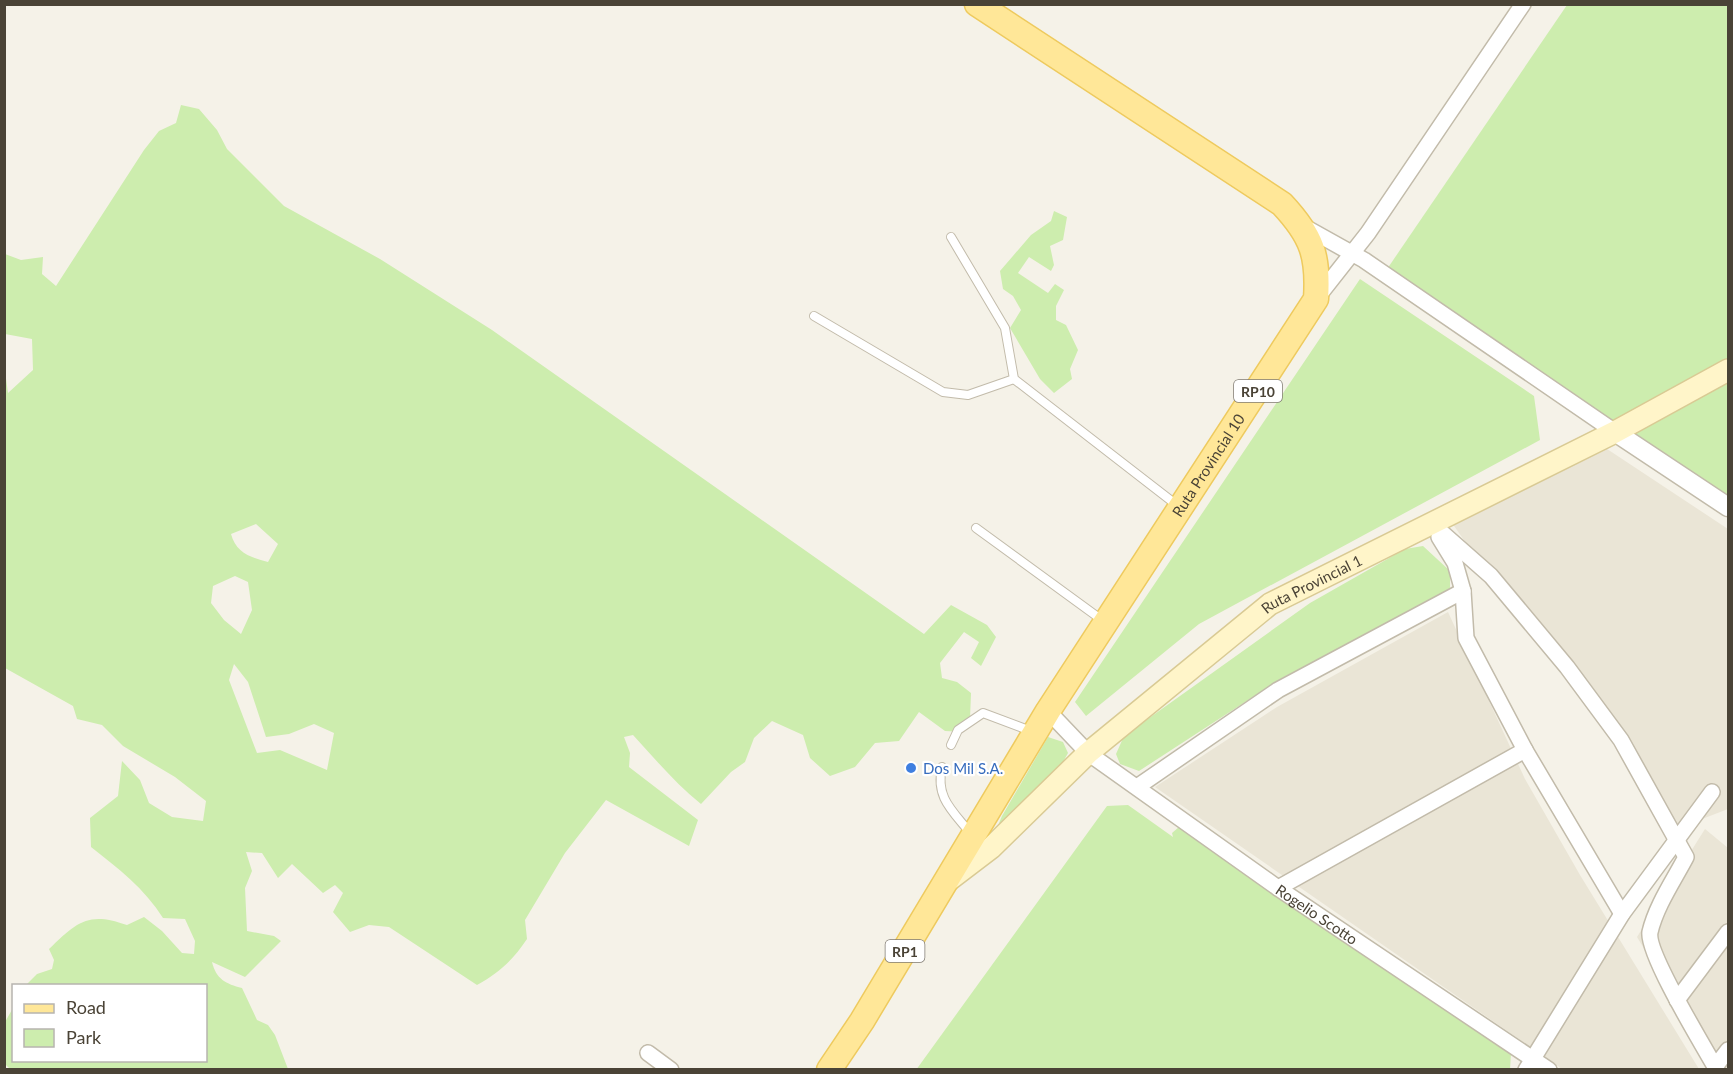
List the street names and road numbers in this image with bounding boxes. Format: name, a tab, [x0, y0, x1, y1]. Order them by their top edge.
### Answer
road number: RP10	[1234, 380, 1282, 402]
street label: Ruta Provincial 10	[1168, 410, 1248, 520]
street label: Ruta Provincial 1	[1257, 551, 1365, 617]
street label: Rogelio Scotto	[1273, 880, 1361, 948]
road number: RP1	[886, 940, 924, 962]

